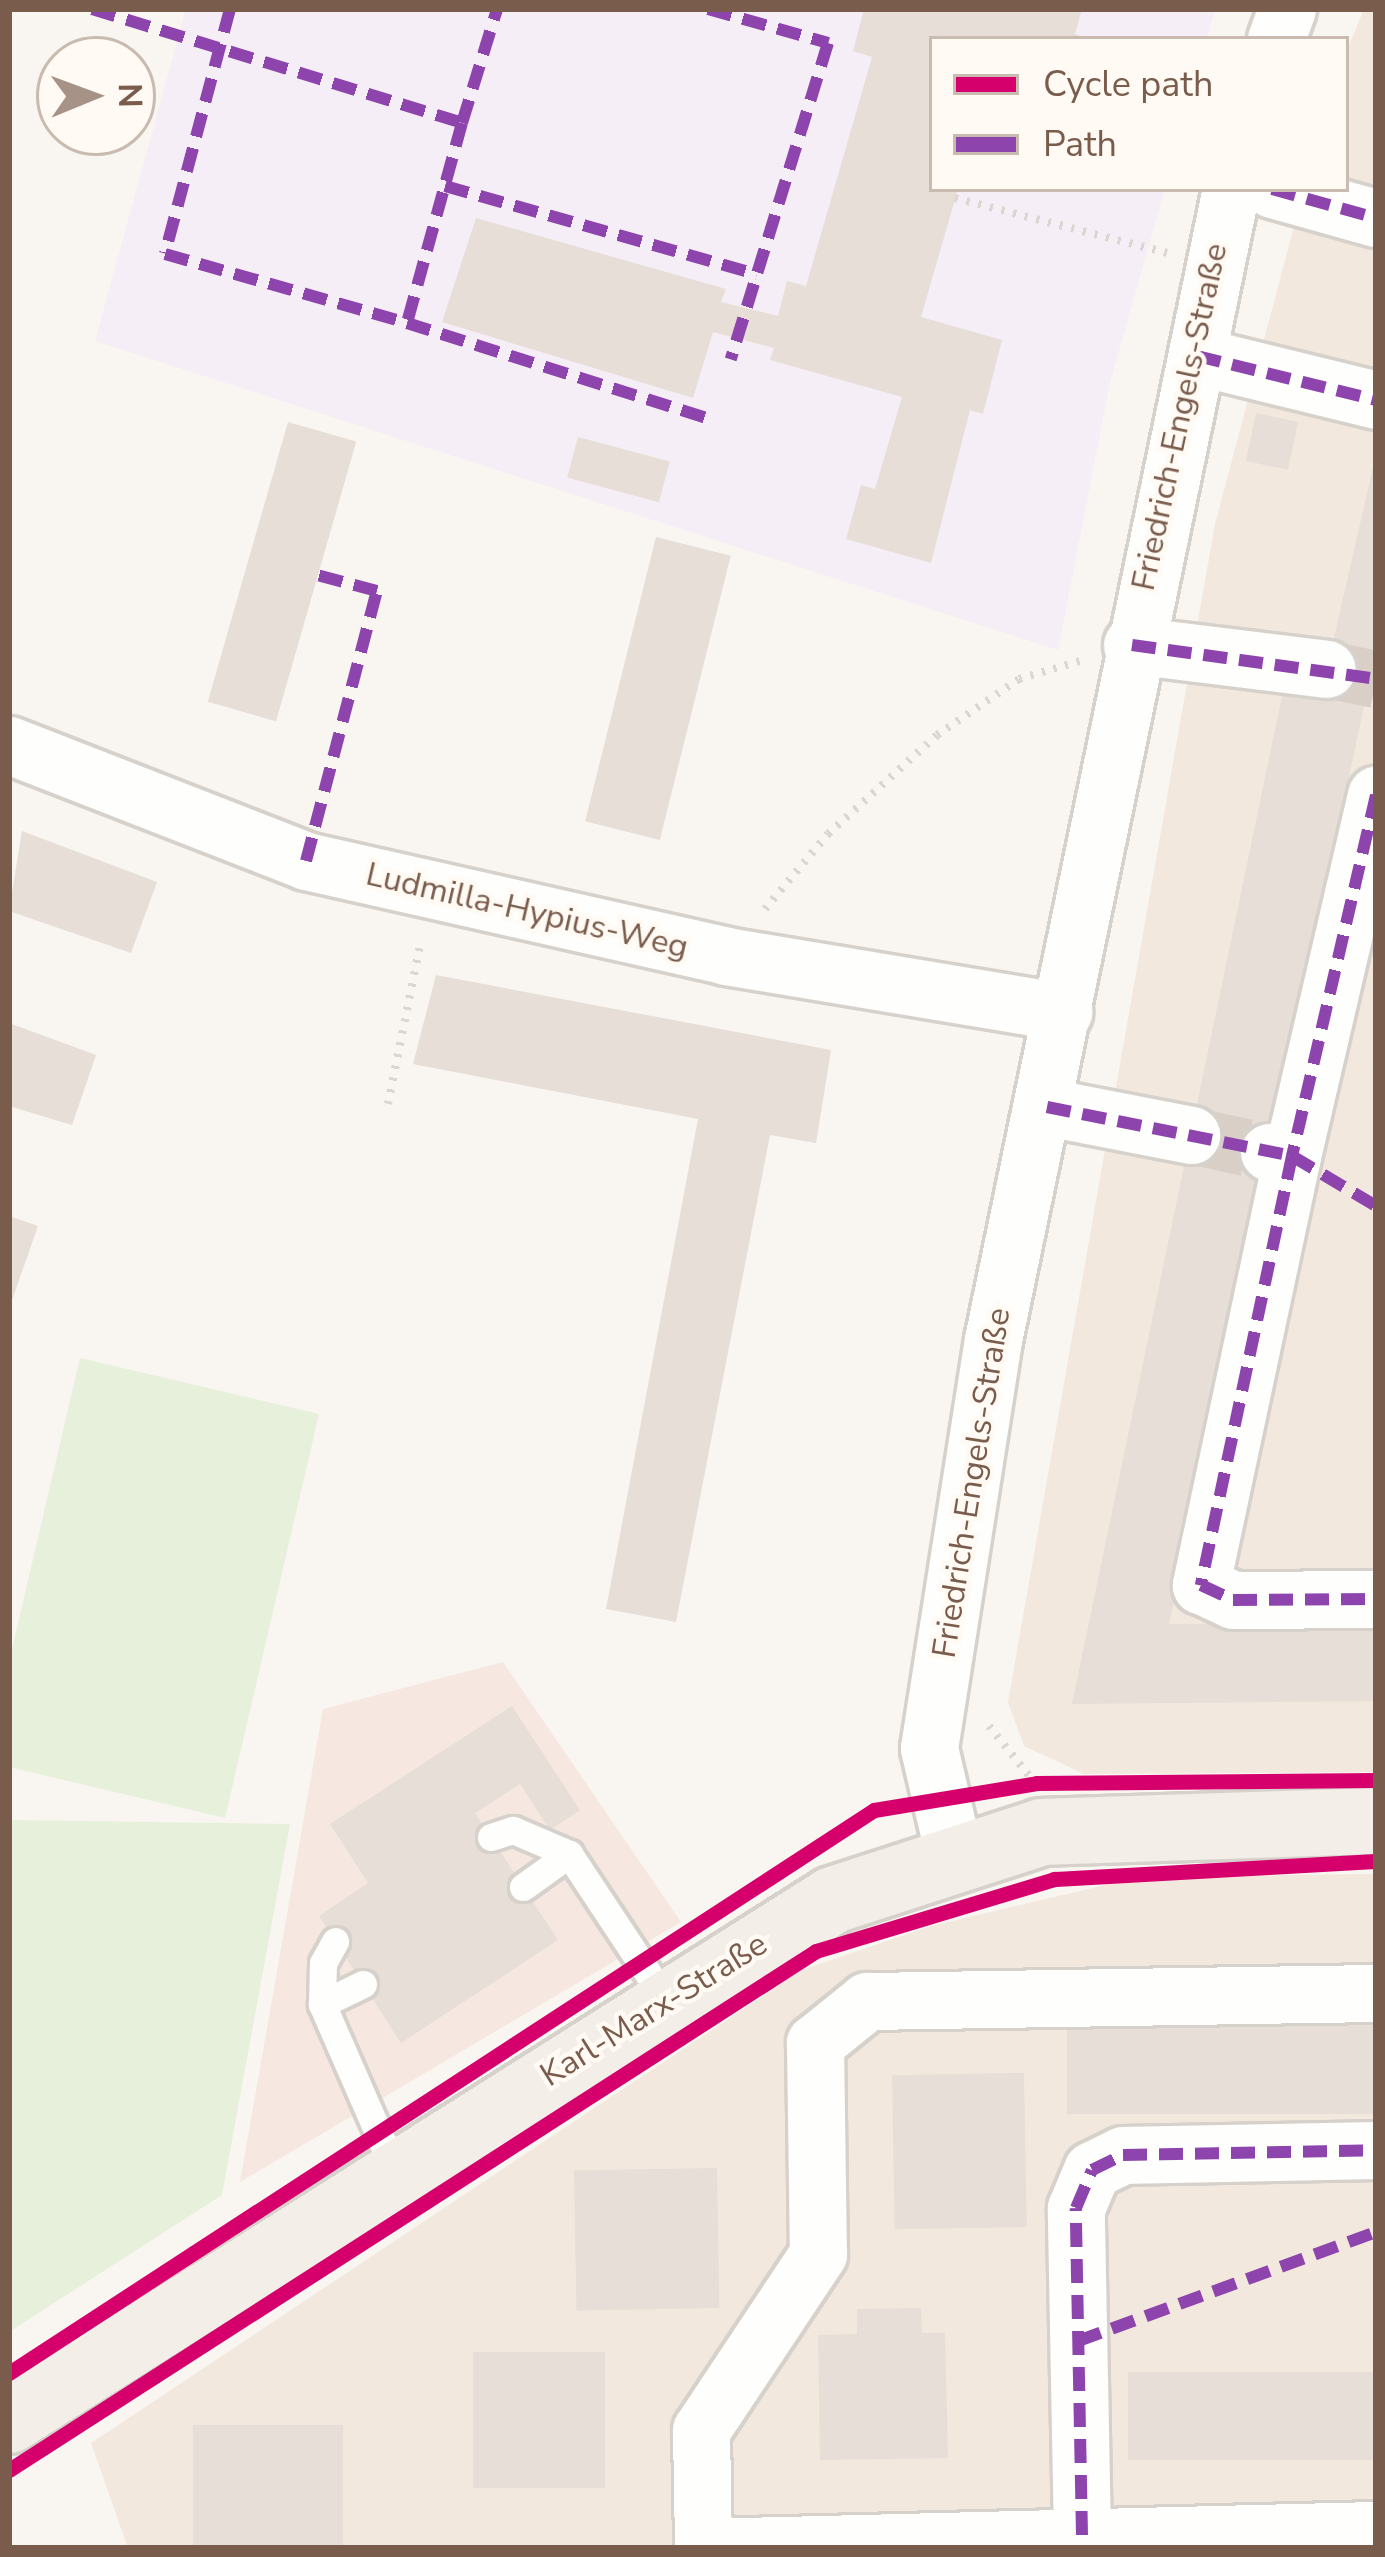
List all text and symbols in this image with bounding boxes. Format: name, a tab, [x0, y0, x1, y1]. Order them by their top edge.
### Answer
north arrow	[36, 36, 156, 156]
legend	[929, 36, 1349, 192]
text: Cycle path	[1043, 60, 1213, 109]
text: N	[107, 83, 152, 108]
text: Path	[1043, 120, 1117, 169]
street label: Friedrich-Engels-Straße	[1124, 240, 1236, 594]
street label: Ludmilla-Hypius-Weg	[362, 855, 692, 967]
street label: Friedrich-Engels-Straße	[925, 1305, 1019, 1661]
street label: Karl-Marx-Straße	[533, 1924, 775, 2096]

